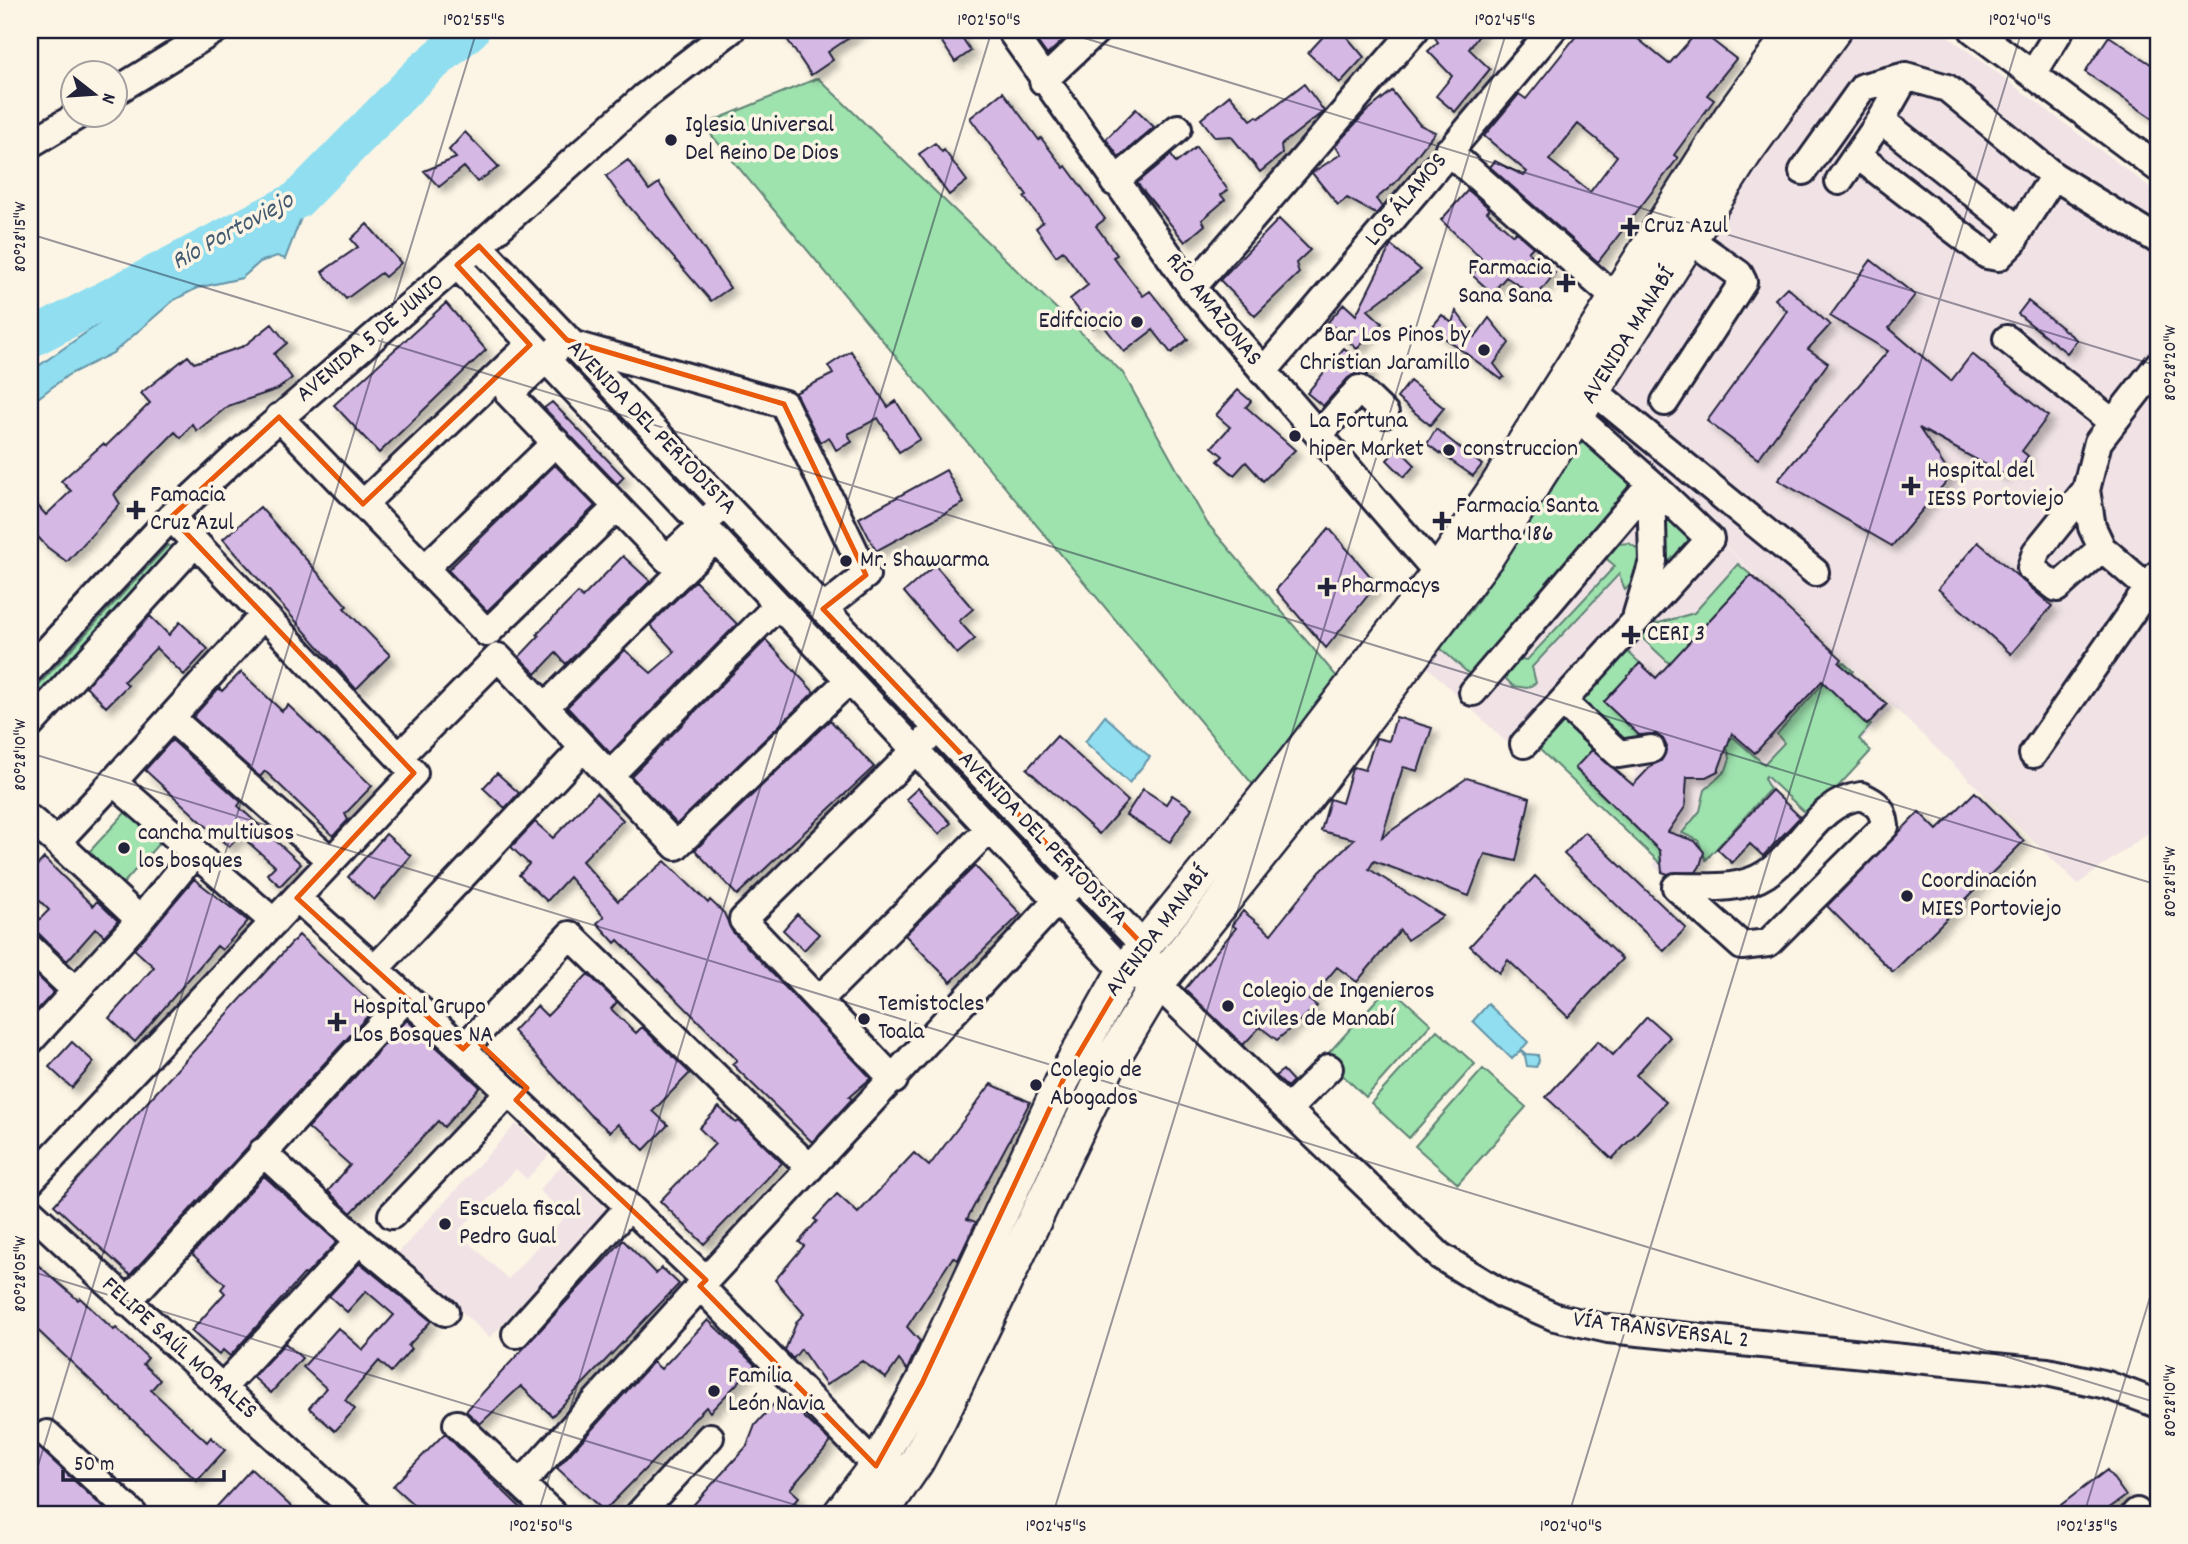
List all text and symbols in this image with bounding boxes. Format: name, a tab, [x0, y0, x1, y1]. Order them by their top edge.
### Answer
text: 1°02'55"S	[443, 9, 505, 34]
text: 1°02'50"S	[957, 9, 1021, 34]
text: 1°02'45"S	[1474, 9, 1536, 34]
text: 1°02'40"S	[1989, 9, 2051, 34]
north arrow	[60, 60, 130, 130]
text: N	[93, 90, 121, 106]
place label: Iglesia Universal Del Reino De Dios	[685, 109, 839, 171]
marker: Iglesia Universal Del Reino De Dios	[663, 132, 679, 148]
street label: LOS ÁLAMOS	[1358, 146, 1456, 254]
water label: Río Portoviejo	[165, 183, 302, 281]
text: 80°28'15"W	[9, 201, 34, 272]
place label: Cruz Azul	[1644, 210, 1728, 244]
marker: Cruz Azul	[1622, 219, 1638, 235]
street label: RÍO AMAZONAS	[1156, 246, 1270, 374]
place label: Farmacia Sana Sana	[1458, 252, 1553, 314]
street label: AVENIDA MANABÍ	[1573, 260, 1685, 411]
street label: AVENIDA 5 DE JUNIO	[289, 267, 453, 411]
marker: Farmacia Sana Sana	[1558, 275, 1574, 291]
place label: Edifciocio	[1039, 305, 1123, 339]
marker: Edifciocio	[1129, 314, 1145, 330]
place label: Bar Los Pinos by Christian Jaramillo	[1300, 319, 1471, 381]
text: 80°28'20"W	[2159, 324, 2184, 401]
street label: AVENIDA DEL PERIODISTA	[558, 333, 744, 523]
marker: Bar Los Pinos by Christian Jaramillo	[1476, 342, 1492, 358]
place label: La Fortuna hiper Market	[1309, 405, 1424, 467]
marker: La Fortuna hiper Market	[1287, 428, 1303, 444]
place label: construccion	[1463, 433, 1578, 467]
marker: construccion	[1441, 442, 1457, 458]
place label: Hospital del IESS Portoviejo	[1927, 455, 2064, 517]
marker: Hospital del IESS Portoviejo	[1901, 476, 1921, 496]
place label: Famacia Cruz Azul	[150, 479, 234, 541]
place label: Farmacia Santa Martha 186	[1456, 490, 1599, 552]
marker: Famacia Cruz Azul	[128, 502, 144, 518]
marker: Farmacia Santa Martha 186	[1434, 513, 1450, 529]
place label: Mr. Shawarma	[860, 544, 989, 578]
marker: Mr. Shawarma	[838, 553, 854, 569]
place label: Pharmacys	[1341, 570, 1440, 604]
marker: Pharmacys	[1319, 579, 1335, 595]
place label: CERI 3	[1647, 618, 1705, 652]
marker: CERI 3	[1621, 625, 1641, 645]
text: 80°28'10"W	[9, 718, 34, 791]
street label: AVENIDA DEL PERIODISTA	[949, 744, 1135, 934]
place label: cancha multiusos los bosques	[138, 817, 294, 879]
marker: cancha multiusos los bosques	[116, 840, 132, 856]
text: 80°28'15"W	[2159, 846, 2184, 917]
street label: AVENIDA MANABÍ	[1097, 858, 1219, 1005]
place label: Coordinación MIES Portoviejo	[1921, 865, 2061, 927]
marker: Coordinación MIES Portoviejo	[1899, 888, 1915, 904]
place label: Colegio de Ingenieros Civiles de Manabí	[1242, 975, 1435, 1037]
place label: Temistocles Toala	[878, 988, 985, 1050]
place label: Hospital Grupo Los Bosques NA	[353, 991, 493, 1053]
marker: Colegio de Ingenieros Civiles de Manabí	[1220, 998, 1236, 1014]
marker: Temistocles Toala	[856, 1011, 872, 1027]
marker: Hospital Grupo Los Bosques NA	[327, 1012, 347, 1032]
place label: Colegio de Abogados	[1050, 1054, 1142, 1116]
marker: Colegio de Abogados	[1028, 1077, 1044, 1093]
place label: Escuela fiscal Pedro Gual	[459, 1193, 581, 1255]
marker: Escuela fiscal Pedro Gual	[437, 1216, 453, 1232]
text: 80°28'05"W	[9, 1235, 34, 1312]
street label: FELIPE SAÚL MORALES	[93, 1269, 265, 1429]
street label: VÍA TRANSVERSAL 2	[1571, 1303, 1751, 1359]
place label: Familia León Navia	[728, 1360, 825, 1422]
text: 80°28'10"W	[2159, 1364, 2184, 1437]
marker: Familia León Navia	[706, 1383, 722, 1399]
scale bar	[63, 1439, 224, 1483]
text: 50 m	[74, 1451, 114, 1481]
text: 1°02'50"S	[509, 1515, 573, 1540]
text: 1°02'45"S	[1025, 1515, 1087, 1540]
text: 1°02'40"S	[1540, 1515, 1602, 1540]
text: 1°02'35"S	[2056, 1515, 2118, 1540]

